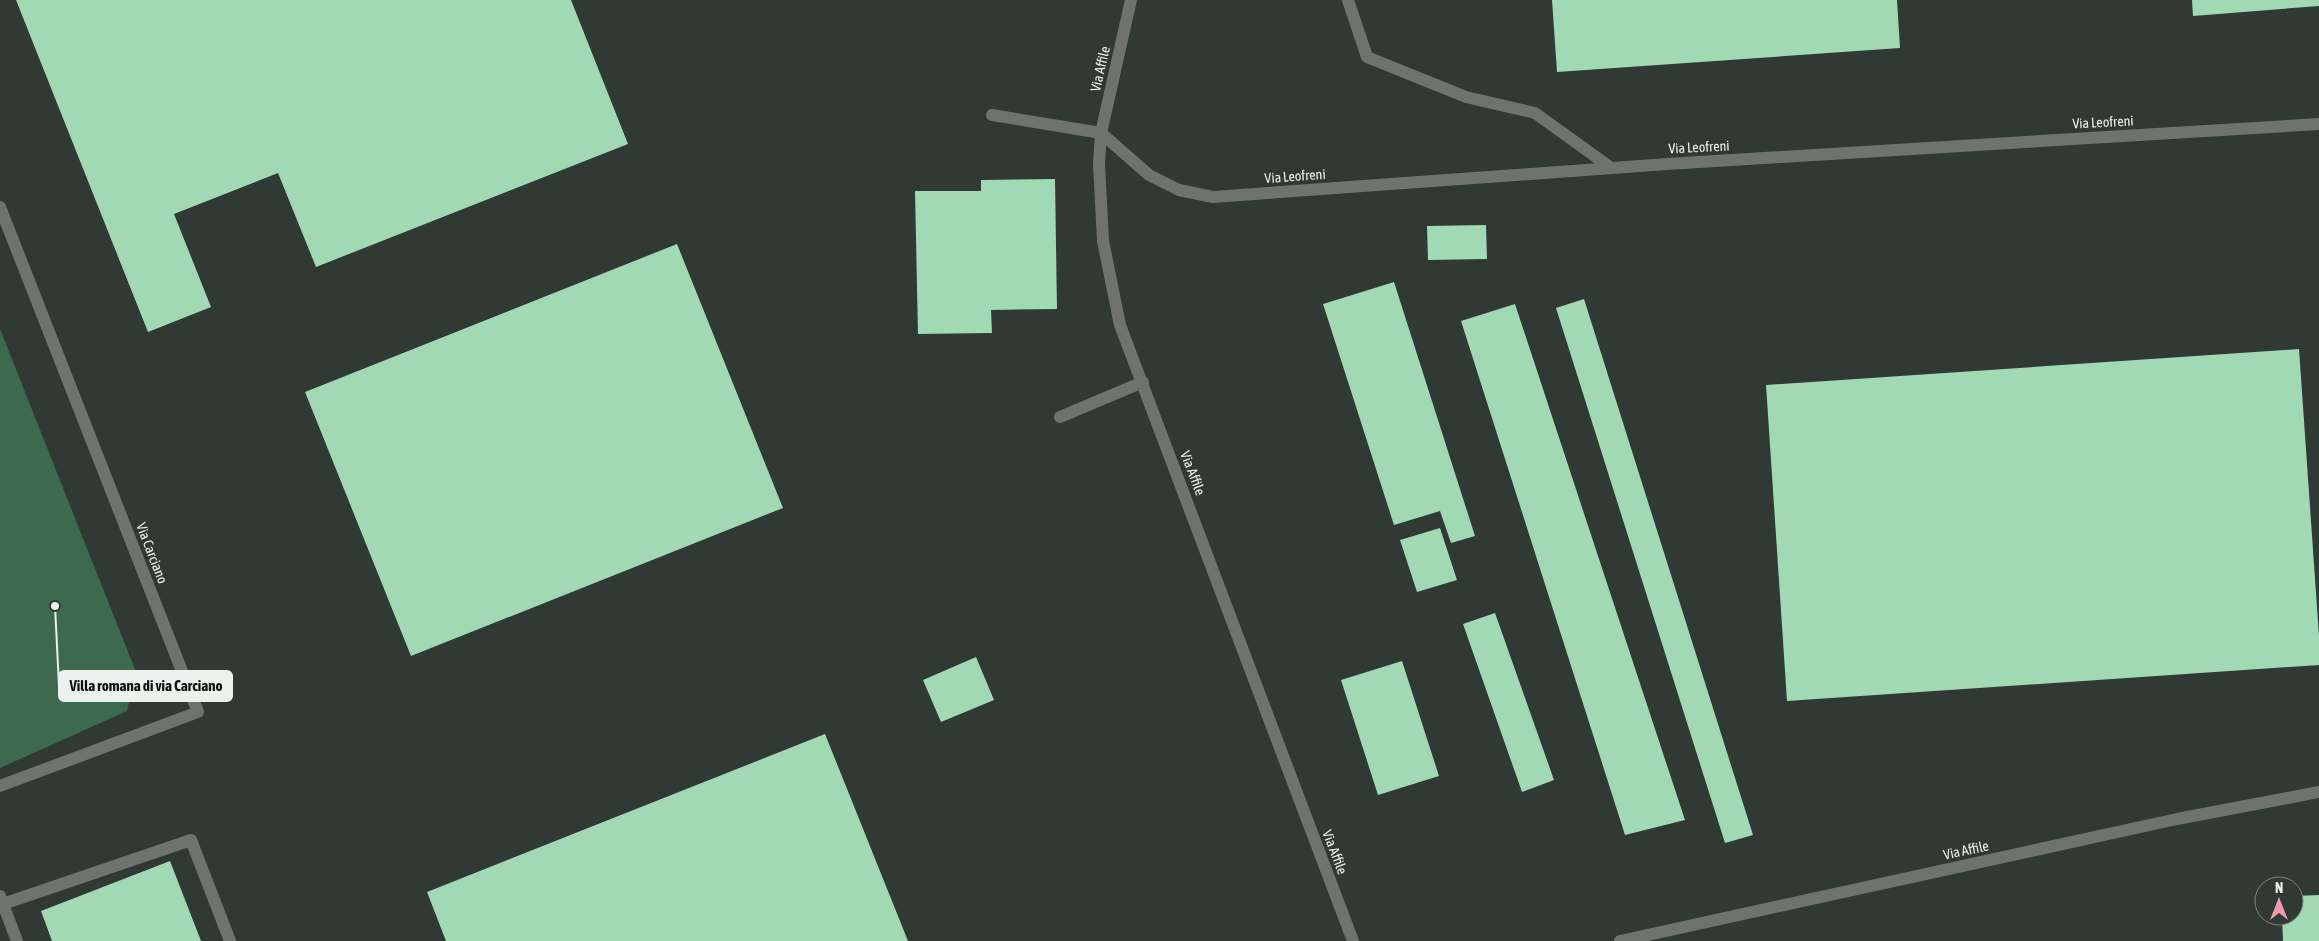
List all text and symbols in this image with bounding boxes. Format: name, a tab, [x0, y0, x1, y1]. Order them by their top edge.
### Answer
street label: Via Affile	[1087, 45, 1113, 93]
street label: Via Leofreni	[2072, 112, 2134, 132]
street label: Via Leofreni	[1668, 137, 1730, 157]
street label: Via Leofreni	[1264, 166, 1326, 186]
street label: Via Affile	[1177, 449, 1209, 497]
street label: Via Carciano	[133, 520, 171, 586]
callout: Villa romana di via Carciano	[59, 671, 232, 701]
text: Villa romana di via Carciano	[68, 677, 223, 694]
street label: Via Affile	[1319, 828, 1351, 876]
street label: Via Affile	[1942, 837, 1990, 863]
north arrow	[2254, 876, 2304, 926]
text: N	[2275, 880, 2283, 896]

